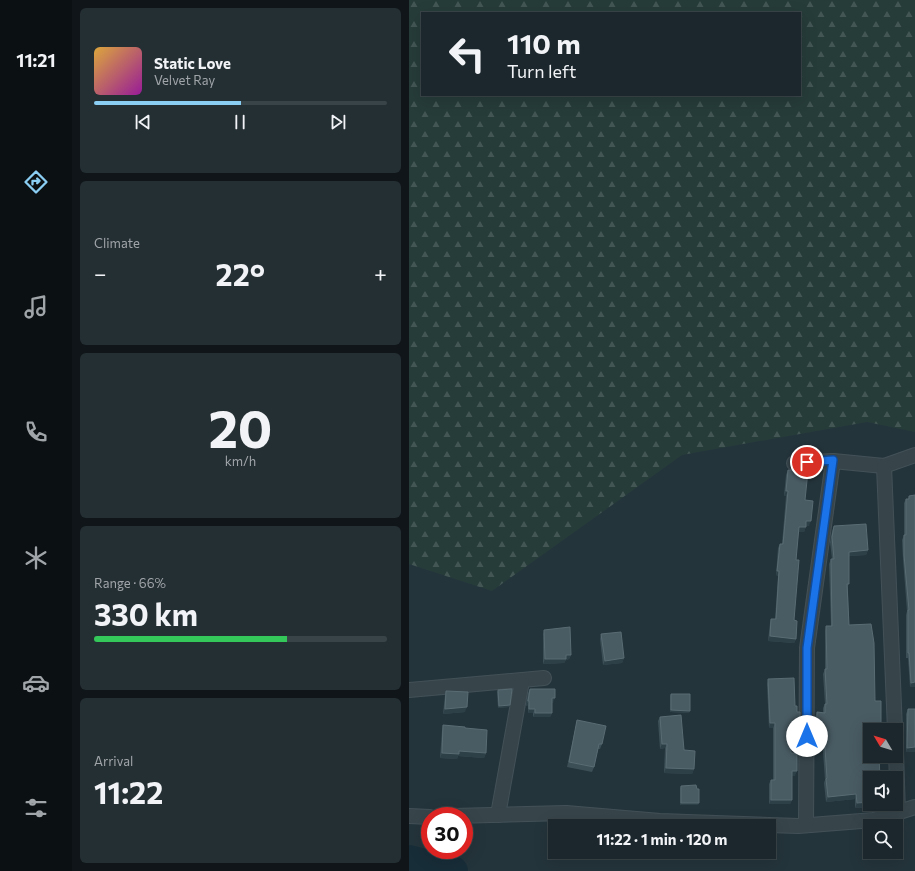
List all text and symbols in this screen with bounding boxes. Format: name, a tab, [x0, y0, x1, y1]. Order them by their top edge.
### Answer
text: 110 m	[507, 26, 581, 60]
icon: left	[441, 28, 493, 80]
text: 11:21	[16, 49, 56, 71]
text: Static Love	[154, 54, 231, 72]
text: Turn left	[507, 60, 576, 82]
text: Velvet Ray	[154, 72, 215, 88]
icon: previous	[132, 111, 154, 133]
icon: pause	[229, 111, 251, 133]
icon: next	[327, 111, 349, 133]
icon: directions	[22, 168, 50, 196]
text: Climate	[94, 235, 140, 251]
text: 22°	[216, 255, 265, 292]
text: −	[94, 260, 107, 287]
text: +	[374, 260, 387, 287]
icon: music	[22, 293, 50, 321]
text: 20	[209, 395, 272, 459]
icon: phone	[22, 418, 50, 446]
pin	[790, 445, 824, 479]
icon: arrive	[796, 451, 818, 473]
text: km/h	[225, 453, 256, 469]
icon: climate	[22, 544, 50, 572]
text: Range · 66%	[94, 575, 166, 591]
text: 330 km	[94, 595, 198, 632]
icon: car	[22, 669, 50, 697]
position arrow	[786, 715, 828, 757]
north arrow	[863, 723, 903, 763]
map controls	[863, 723, 903, 859]
text: Arrival	[94, 753, 133, 769]
button: sound	[863, 771, 903, 811]
text: 11:22	[94, 773, 163, 810]
icon: filters	[22, 794, 50, 822]
speed limit sign: 30	[421, 807, 473, 859]
button: search	[863, 819, 903, 859]
text: 11:22 · 1 min · 120 m	[597, 830, 727, 848]

